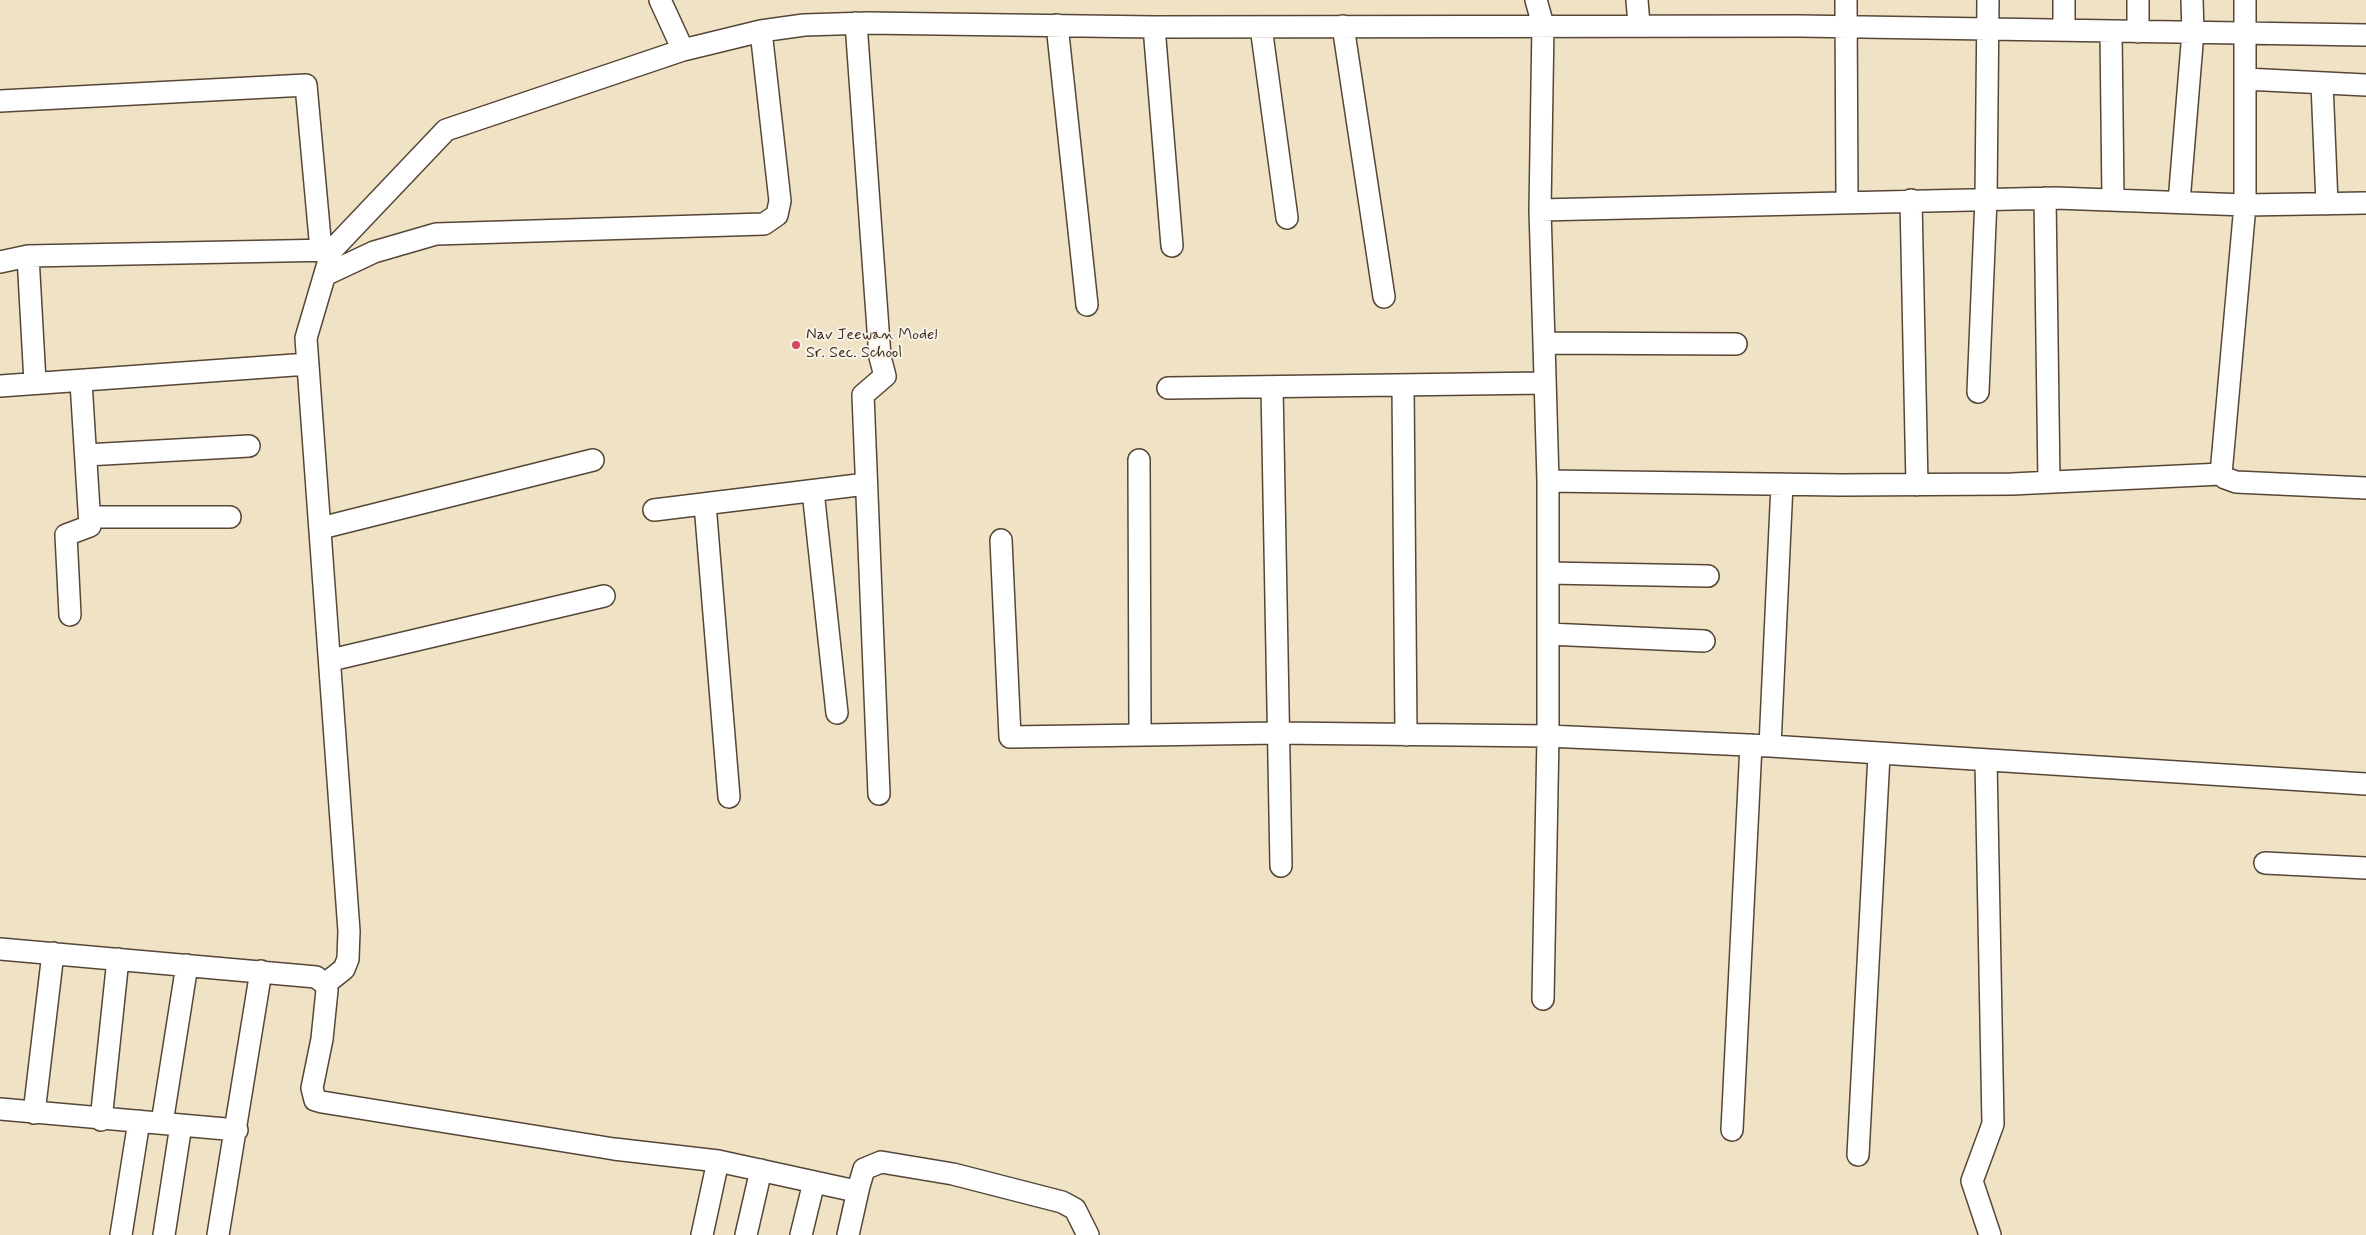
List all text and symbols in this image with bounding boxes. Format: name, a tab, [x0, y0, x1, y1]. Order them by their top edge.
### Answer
place label: Nav Jeewan Model Sr. Sec. School	[806, 326, 938, 364]
marker: Nav Jeewan Model Sr. Sec. School	[790, 339, 802, 351]

